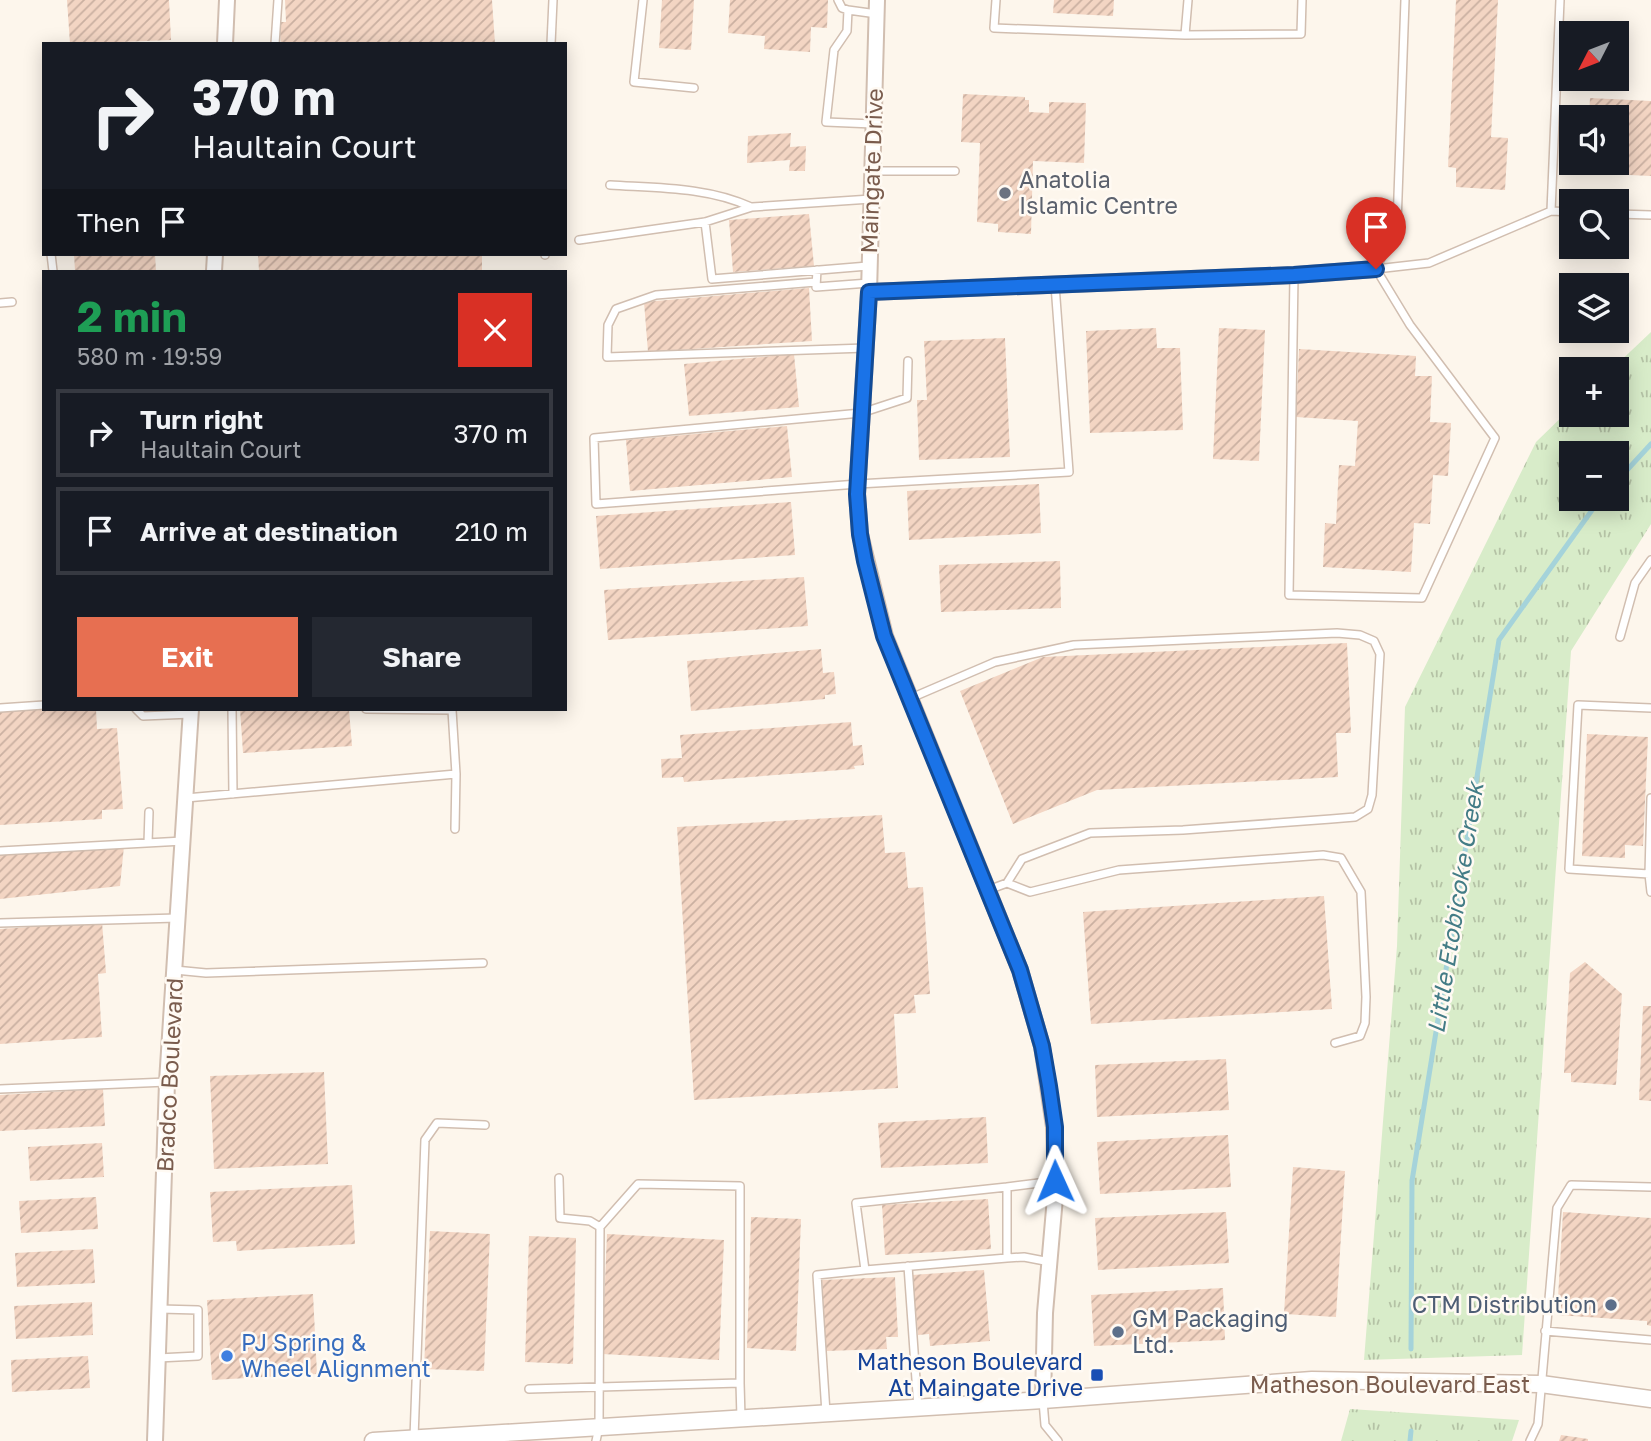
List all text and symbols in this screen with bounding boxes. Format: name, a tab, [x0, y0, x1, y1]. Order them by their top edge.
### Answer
north arrow	[1559, 21, 1629, 91]
map controls	[1559, 21, 1629, 511]
text: 370 m	[192, 67, 336, 126]
icon: right	[77, 70, 168, 161]
street label: Maingate Drive	[854, 88, 888, 254]
button: sound	[1559, 105, 1629, 175]
text: Haultain Court	[192, 127, 417, 165]
place label: Anatolia Islamic Centre	[1019, 165, 1178, 219]
marker: Anatolia Islamic Centre	[997, 185, 1013, 201]
button: search	[1559, 189, 1629, 259]
pin	[1346, 197, 1406, 269]
icon: arrive	[154, 203, 192, 241]
text: Then	[77, 207, 140, 238]
icon: arrive	[1357, 208, 1395, 246]
button: layers	[1559, 273, 1629, 343]
text: 2 min	[77, 291, 187, 341]
button: close	[458, 293, 532, 367]
text: 580 m · 19:59	[77, 342, 222, 370]
button: +	[1559, 357, 1629, 427]
text: Turn right	[140, 404, 263, 435]
icon: right	[81, 414, 119, 452]
text: 370 m	[453, 418, 528, 449]
text: Haultain Court	[140, 435, 302, 463]
button: −	[1559, 441, 1629, 511]
icon: arrive	[81, 512, 119, 550]
text: Arrive at destination	[140, 516, 398, 547]
text: 210 m	[455, 516, 528, 547]
button: Exit	[77, 617, 298, 697]
button: Share	[312, 617, 532, 697]
water label: Little Etobicoke Creek	[1420, 778, 1489, 1035]
street label: Bradco Boulevard	[150, 977, 188, 1173]
position arrow	[1018, 1144, 1092, 1218]
place label: CTM Distribution	[1412, 1290, 1597, 1318]
marker: CTM Distribution	[1603, 1297, 1619, 1313]
place label: GM Packaging Ltd.	[1132, 1304, 1288, 1358]
marker: GM Packaging Ltd.	[1110, 1324, 1126, 1340]
place label: PJ Spring & Wheel Alignment	[241, 1328, 431, 1382]
place label: Matheson Boulevard At Maingate Drive	[857, 1347, 1083, 1401]
marker: PJ Spring & Wheel Alignment	[219, 1348, 235, 1364]
marker: Matheson Boulevard At Maingate Drive	[1089, 1367, 1105, 1383]
street label: Matheson Boulevard East	[1250, 1370, 1530, 1398]

